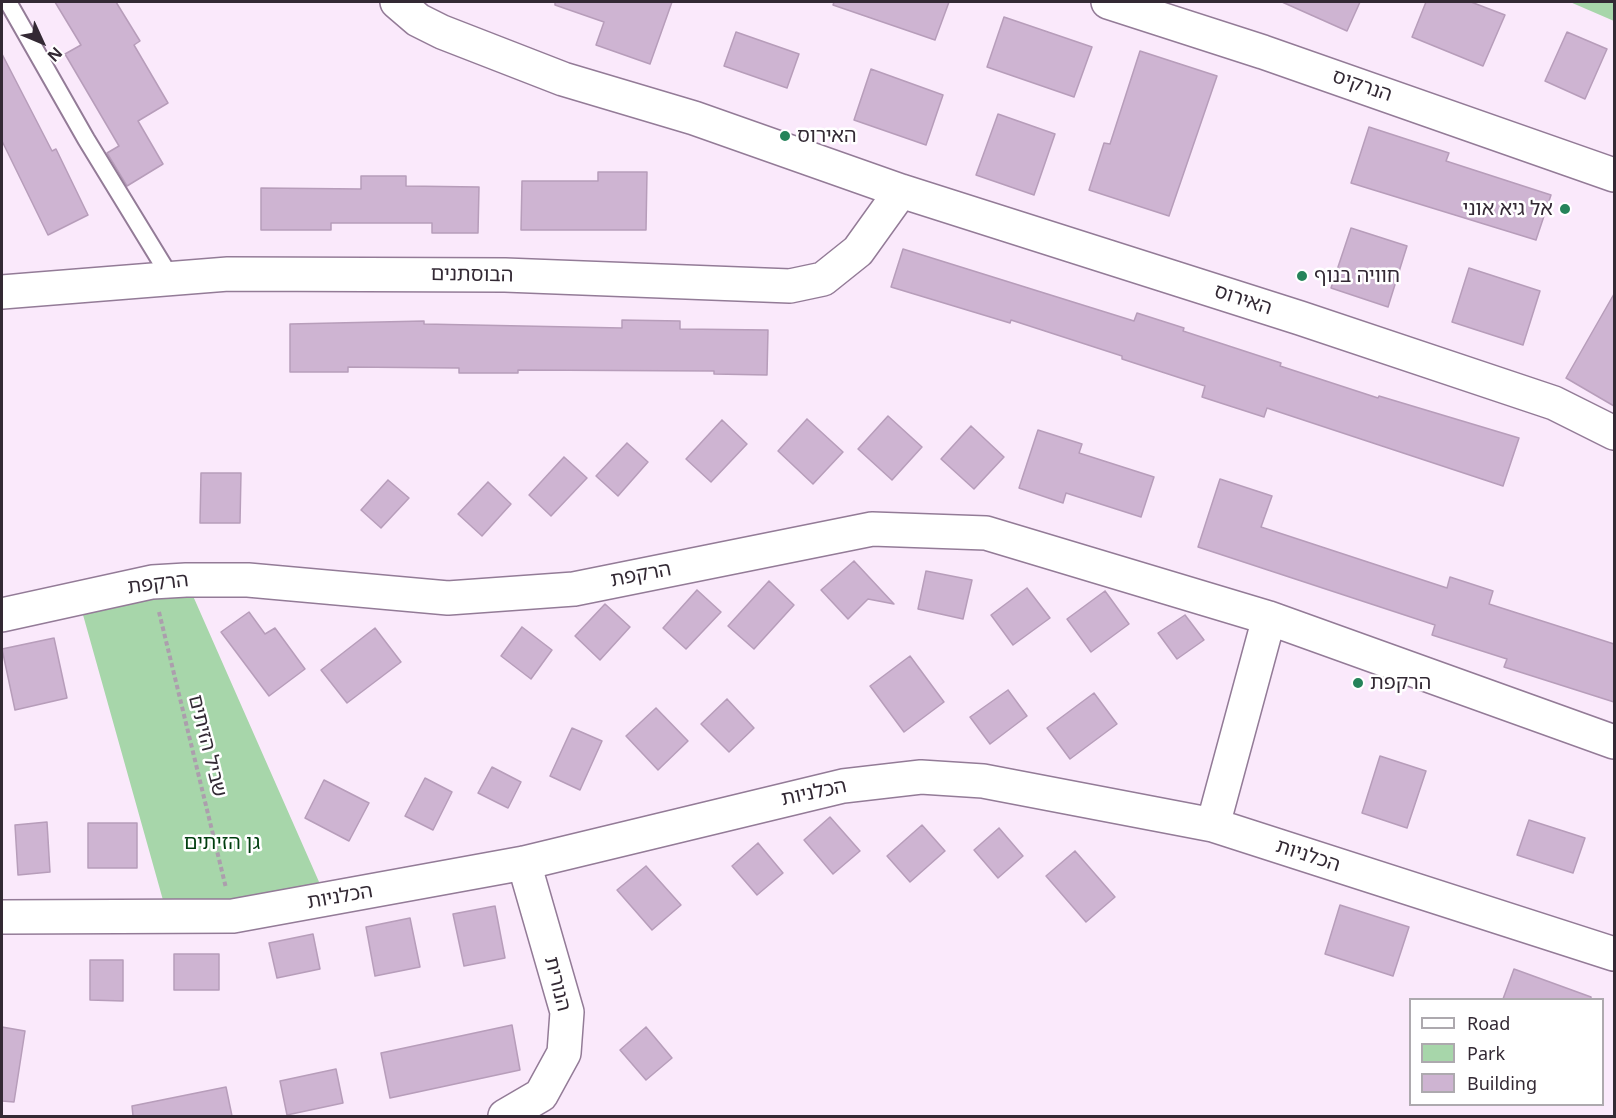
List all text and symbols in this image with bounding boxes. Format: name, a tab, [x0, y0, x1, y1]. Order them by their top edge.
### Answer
north arrow	[12, 12, 72, 72]
text: N	[43, 42, 67, 67]
street label: הנרקיס	[1329, 65, 1395, 107]
place label: האירוס	[797, 124, 856, 148]
marker: האירוס	[778, 129, 792, 143]
place label: אל גיא אוני	[1462, 197, 1553, 221]
marker: אל גיא אוני	[1558, 202, 1572, 216]
street label: הבוסתנים	[430, 262, 514, 288]
place label: חוויה בנוף	[1314, 264, 1400, 288]
marker: חוויה בנוף	[1295, 269, 1309, 283]
street label: האירוס	[1211, 279, 1275, 321]
street label: הרקפת	[609, 557, 673, 593]
street label: הרקפת	[126, 568, 190, 600]
place label: הרקפת	[1370, 671, 1431, 695]
marker: הרקפת	[1351, 676, 1365, 690]
street label: שביל הזיתים	[183, 693, 231, 799]
street label: הכלניות	[779, 774, 849, 812]
park label: גן הזיתים	[184, 831, 260, 855]
street label: הכלניות	[1273, 834, 1343, 878]
street label: הכלניות	[305, 879, 375, 915]
street label: הנורית	[539, 954, 575, 1014]
legend	[1409, 998, 1604, 1106]
text: Road	[1467, 1011, 1510, 1035]
text: Park	[1467, 1041, 1505, 1065]
text: Building	[1467, 1071, 1537, 1095]

